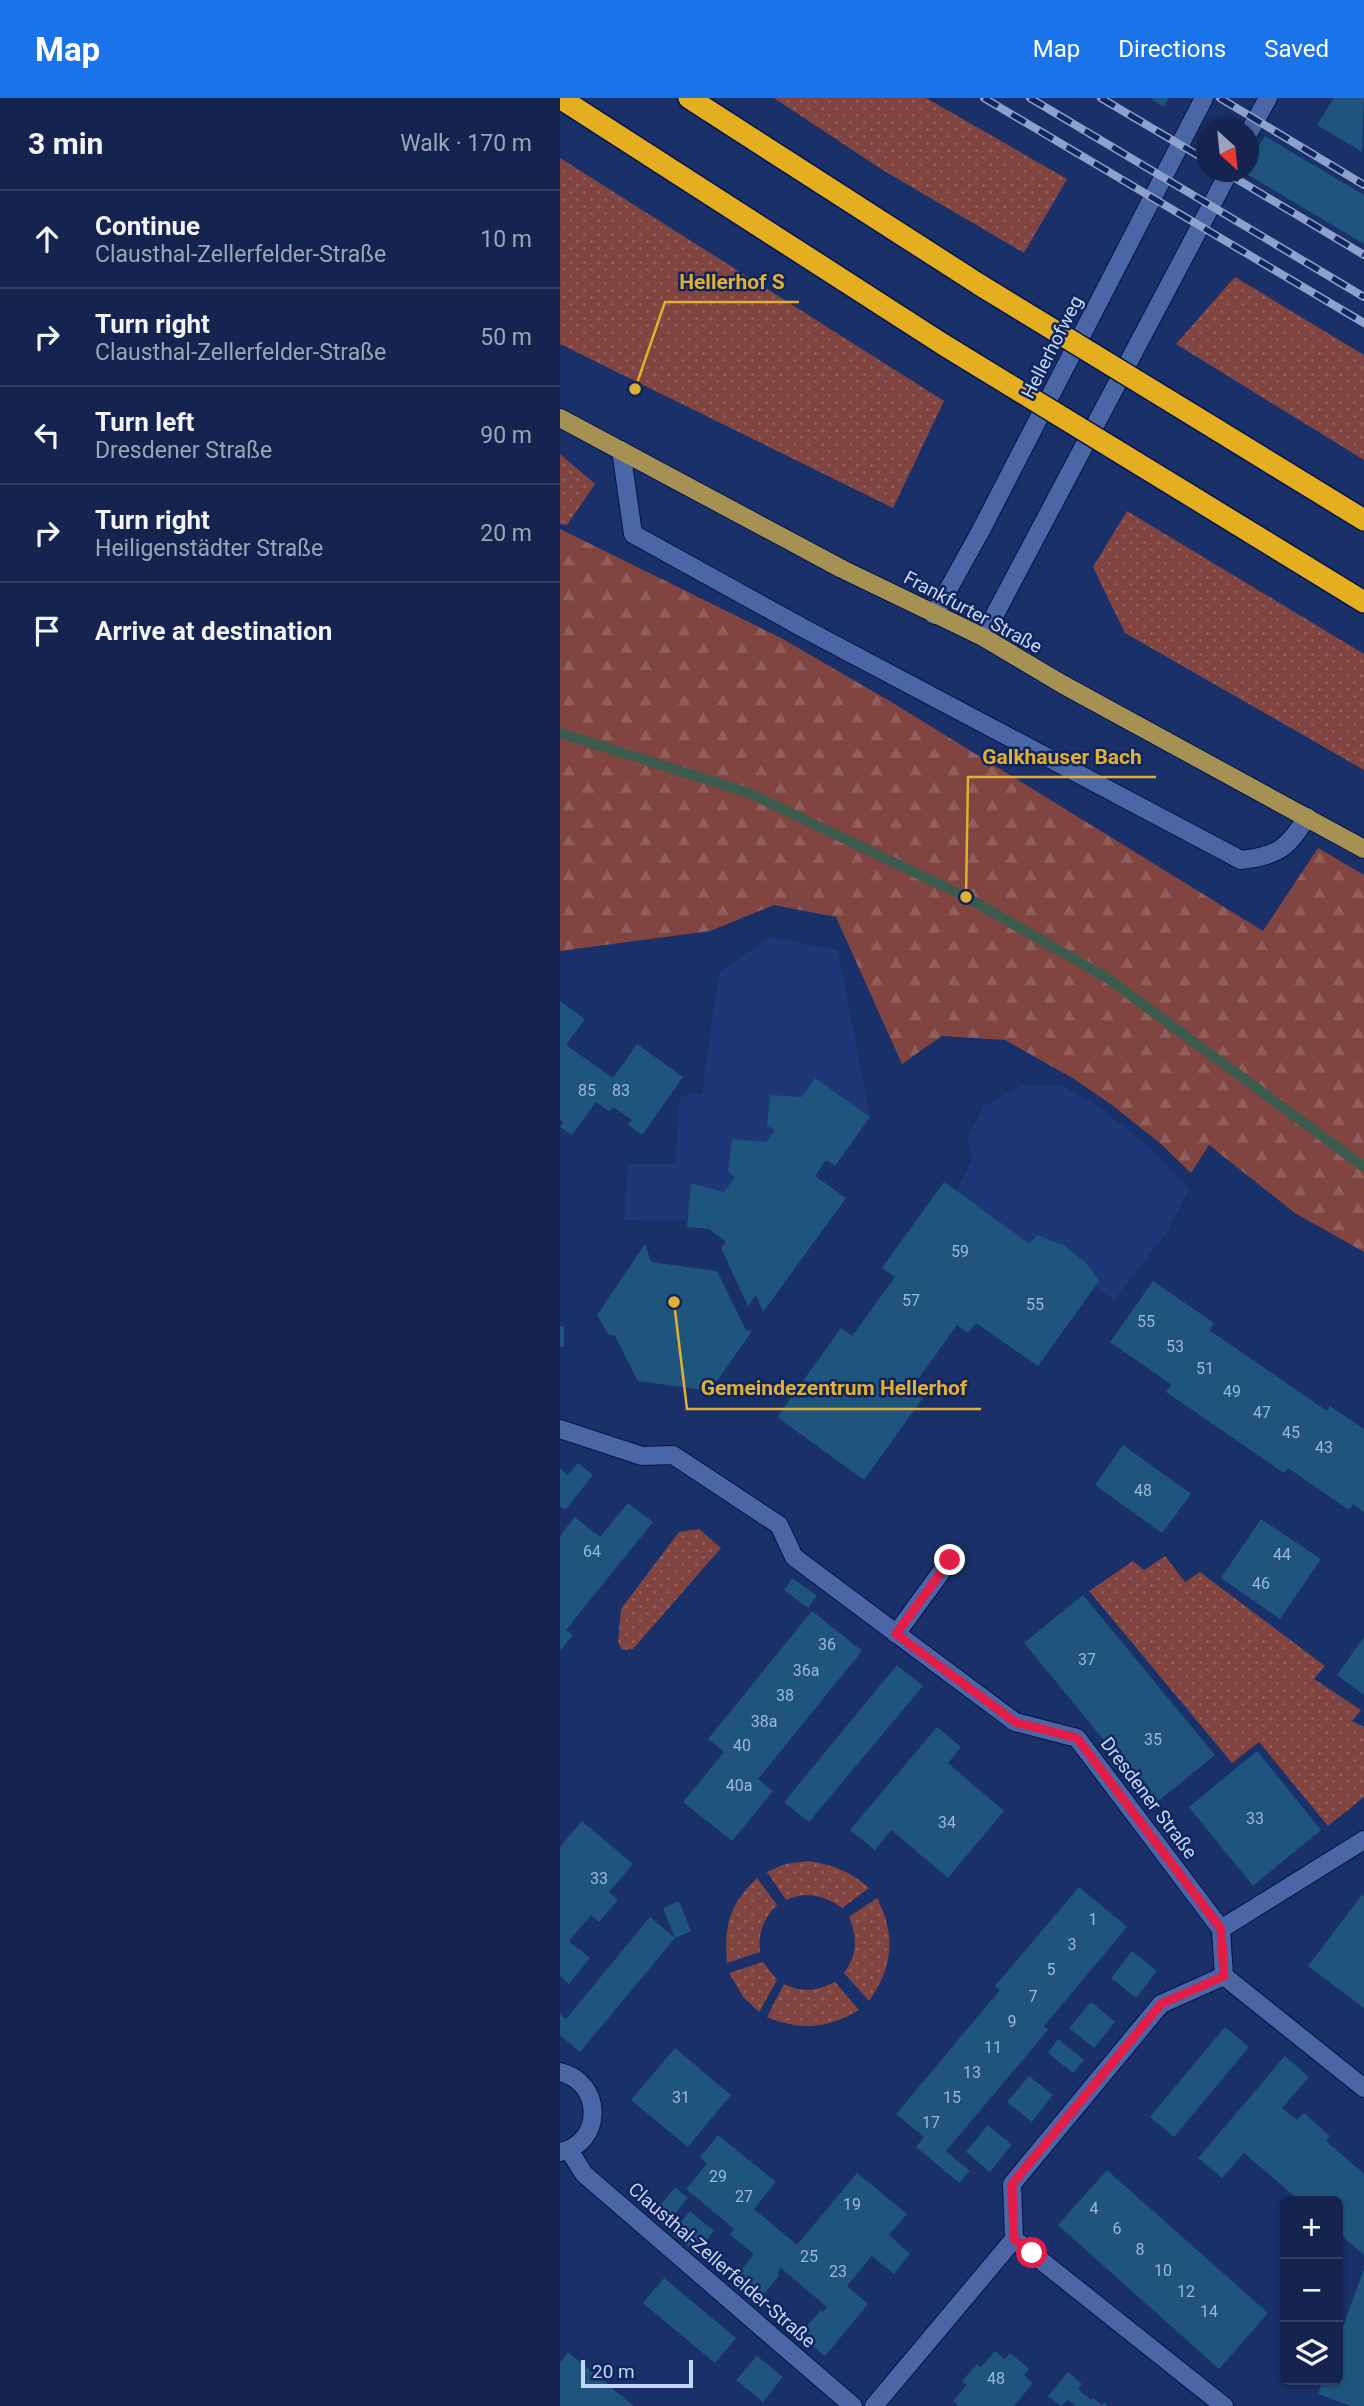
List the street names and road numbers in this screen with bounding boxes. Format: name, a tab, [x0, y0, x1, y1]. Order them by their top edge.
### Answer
street label: Hellerhofweg	[1016, 292, 1088, 402]
street label: Frankfurter Straße	[900, 566, 1046, 658]
street label: Dresdener Straße	[1096, 1733, 1202, 1863]
street label: Clausthal-Zellerfelder-Straße	[624, 2177, 820, 2353]

